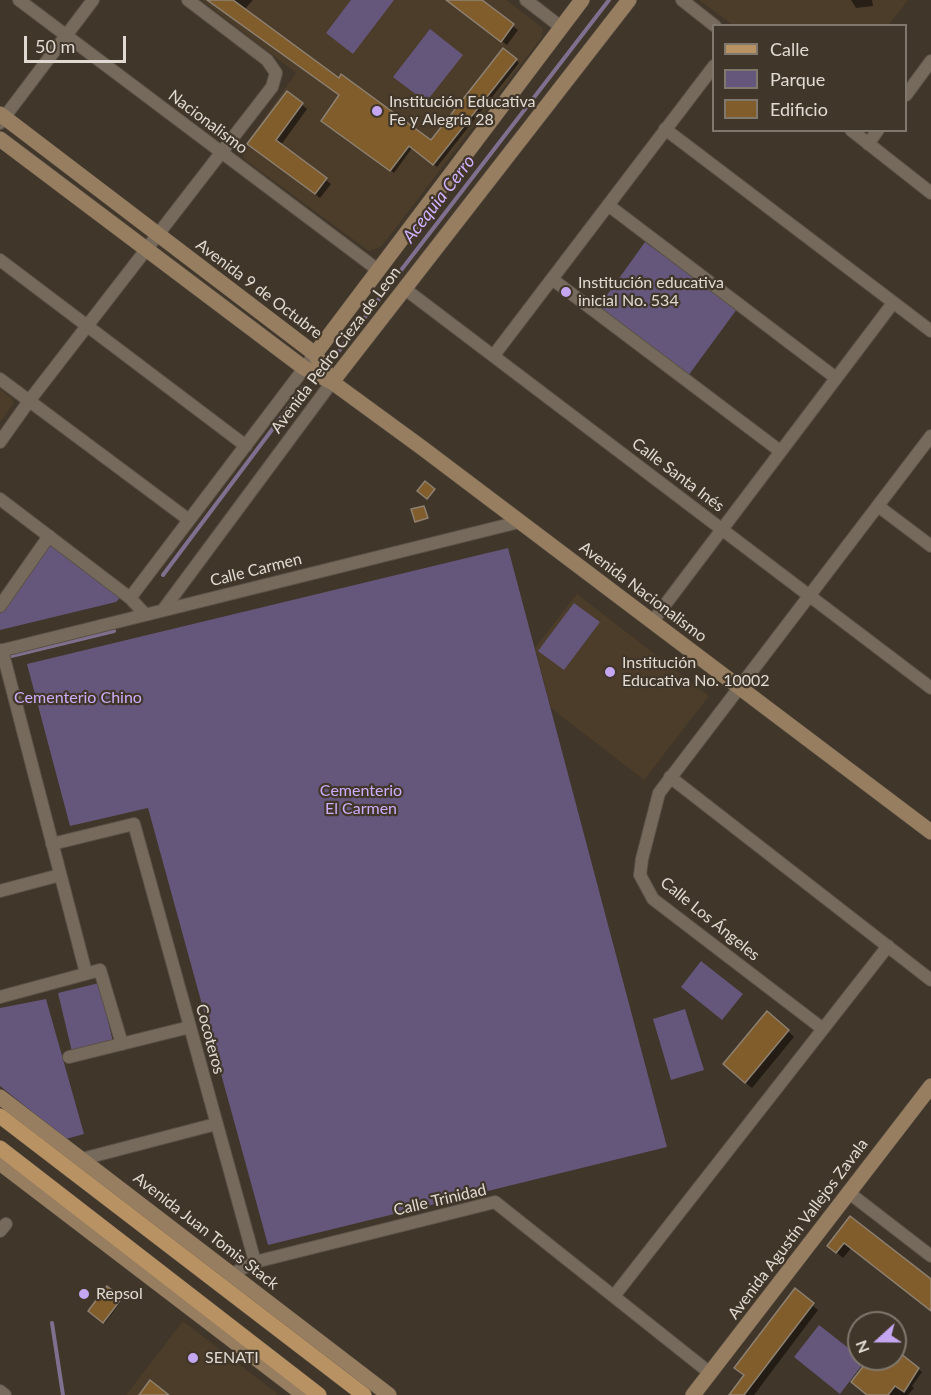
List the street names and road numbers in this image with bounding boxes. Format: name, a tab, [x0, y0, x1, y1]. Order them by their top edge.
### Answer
street label: Nacionalismo	[165, 86, 251, 158]
street label: Avenida 9 de Octubre	[192, 235, 326, 343]
street label: Avenida Pedro Cieza de Leon	[267, 263, 405, 437]
street label: Calle Santa Inés	[628, 434, 728, 516]
street label: Avenida Nacionalismo	[575, 538, 711, 646]
street label: Calle Carmen	[208, 549, 304, 591]
street label: Calle Los Ángeles	[657, 873, 763, 965]
street label: Cocoteros	[191, 1002, 229, 1076]
street label: Avenida Agustín Vallejos Zavala	[724, 1135, 872, 1323]
street label: Avenida Juan Tomis Stack	[129, 1168, 283, 1294]
street label: Calle Trinidad	[392, 1180, 488, 1220]

